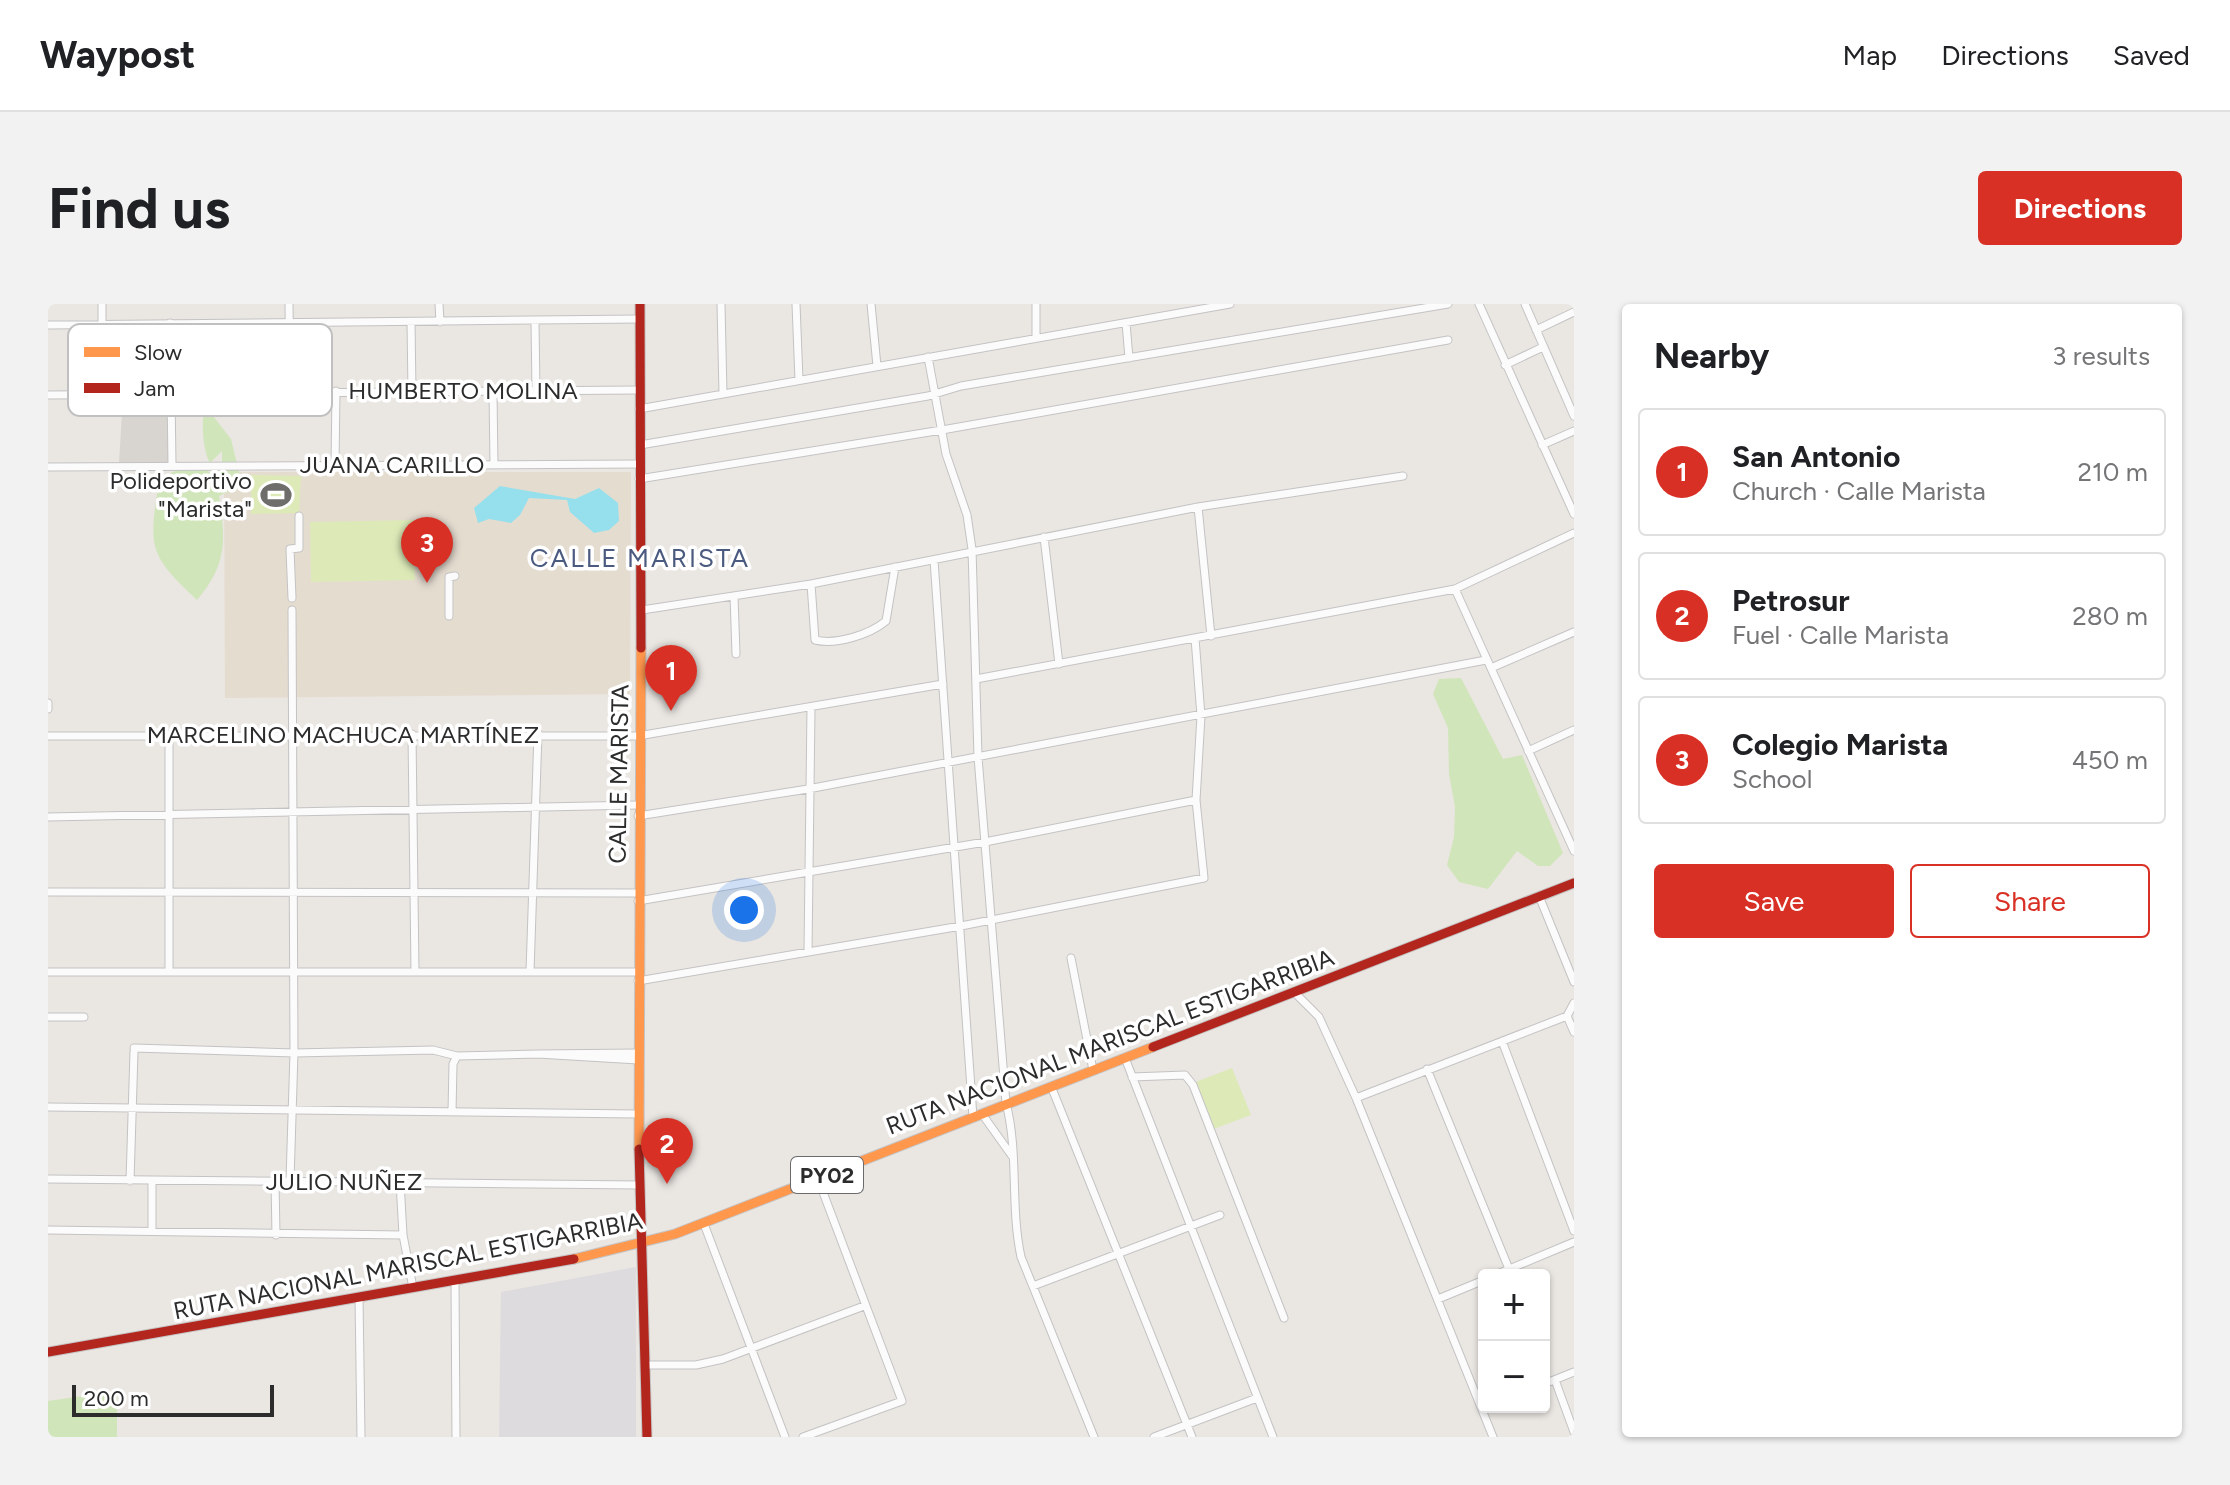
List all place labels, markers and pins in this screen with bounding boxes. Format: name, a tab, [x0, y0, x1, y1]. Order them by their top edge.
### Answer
place label: Polideportivo "Marista"	[109, 466, 252, 523]
sports icon: Polideportivo "Marista"	[259, 478, 293, 512]
pin: 3	[401, 517, 453, 583]
pin: 1	[645, 645, 697, 711]
pin: 2	[641, 1118, 693, 1184]

